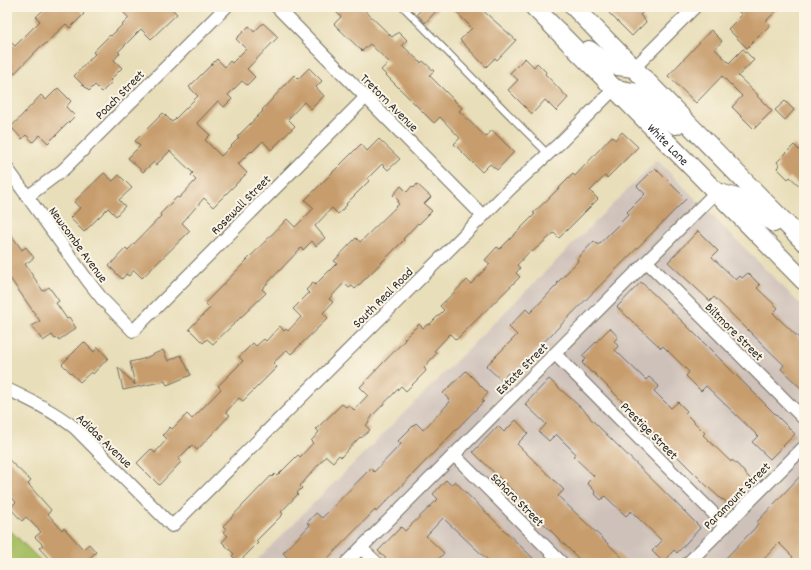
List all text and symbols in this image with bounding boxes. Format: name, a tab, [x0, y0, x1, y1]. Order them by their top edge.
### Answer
street label: Poach Street	[92, 66, 150, 125]
street label: Tretorn Avenue	[355, 70, 422, 137]
street label: White Lane	[642, 120, 692, 171]
street label: Rosewall Street	[207, 171, 276, 240]
street label: Newcombe Avenue	[43, 203, 111, 288]
street label: South Real Road	[349, 264, 419, 334]
street label: Biltmore Street	[700, 299, 767, 367]
street label: Estate Street	[492, 339, 553, 400]
street label: Prestige Street	[615, 399, 682, 465]
street label: Adidas Avenue	[71, 410, 136, 474]
street label: Paramount Street	[700, 459, 776, 535]
street label: Sahara Street	[485, 470, 548, 532]

